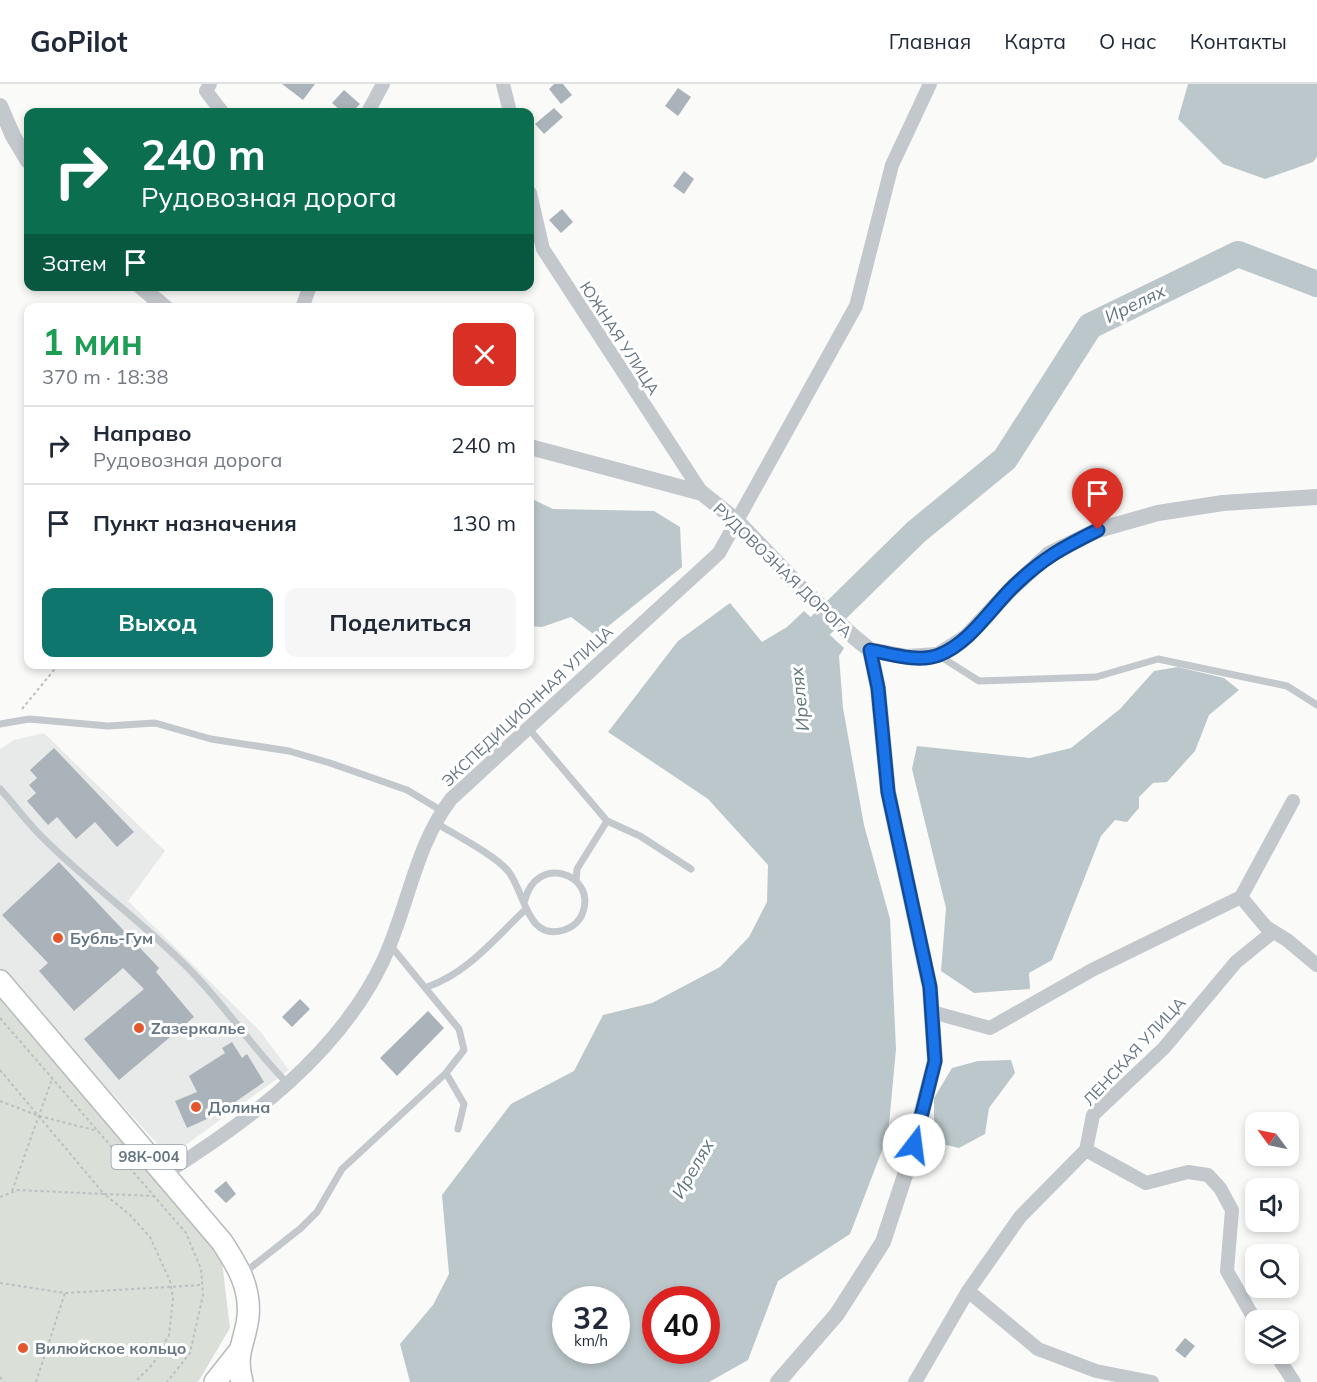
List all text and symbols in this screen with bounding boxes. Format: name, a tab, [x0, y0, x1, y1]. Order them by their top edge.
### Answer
text: GoPilot	[30, 24, 128, 59]
text: Главная	[889, 28, 971, 54]
text: Карта	[1004, 28, 1066, 54]
text: О нас	[1099, 28, 1157, 54]
text: Контакты	[1190, 28, 1287, 54]
text: 240 m	[141, 128, 266, 181]
icon: right	[42, 132, 120, 210]
text: Рудовозная дорога	[141, 180, 397, 214]
icon: arrive	[119, 246, 152, 279]
text: Затем	[42, 249, 107, 277]
street label: ЮЖНАЯ УЛИЦА	[576, 278, 664, 399]
water label: Ирелях	[1101, 279, 1170, 328]
text: 1 мин	[42, 319, 143, 364]
button: close	[453, 323, 516, 386]
text: 370 m · 18:38	[42, 364, 168, 389]
text: Направо	[93, 419, 191, 447]
icon: right	[42, 429, 75, 462]
text: 240 m	[451, 431, 516, 459]
text: Рудовозная дорога	[93, 447, 282, 472]
pin	[1072, 468, 1123, 530]
icon: arrive	[1081, 477, 1114, 510]
street label: РУДОВОЗНАЯ ДОРОГА	[709, 499, 857, 642]
icon: arrive	[42, 507, 75, 540]
text: Пункт назначения	[93, 509, 297, 537]
text: 130 m	[451, 509, 516, 537]
button: Выход	[42, 588, 273, 657]
button: Поделиться	[285, 588, 516, 657]
street label: ЭКСПЕДИЦИОННАЯ УЛИЦА	[437, 621, 617, 791]
water label: Ирелях	[785, 665, 814, 732]
place label: Бубль-Гум	[70, 928, 153, 948]
marker: Бубль-Гум	[51, 931, 65, 945]
street label: ЛЕНСКАЯ УЛИЦА	[1078, 992, 1190, 1110]
place label: Zазеркалье	[151, 1018, 246, 1038]
marker: Zазеркалье	[132, 1021, 146, 1035]
place label: Долина	[208, 1097, 270, 1117]
marker: Долина	[189, 1100, 203, 1114]
north arrow	[1245, 1112, 1299, 1166]
map controls	[1245, 1112, 1299, 1364]
position arrow	[882, 1113, 946, 1177]
water label: Ирелях	[666, 1134, 719, 1202]
road number: 98К-004	[112, 1145, 186, 1169]
button: sound	[1245, 1178, 1299, 1232]
button: search	[1245, 1244, 1299, 1298]
speed limit sign: 40	[642, 1286, 720, 1364]
text: 32	[573, 1299, 609, 1337]
button: layers	[1245, 1310, 1299, 1364]
text: km/h	[574, 1331, 608, 1350]
place label: Вилюйское кольцо	[35, 1338, 187, 1358]
marker: Вилюйское кольцо	[16, 1341, 30, 1355]

